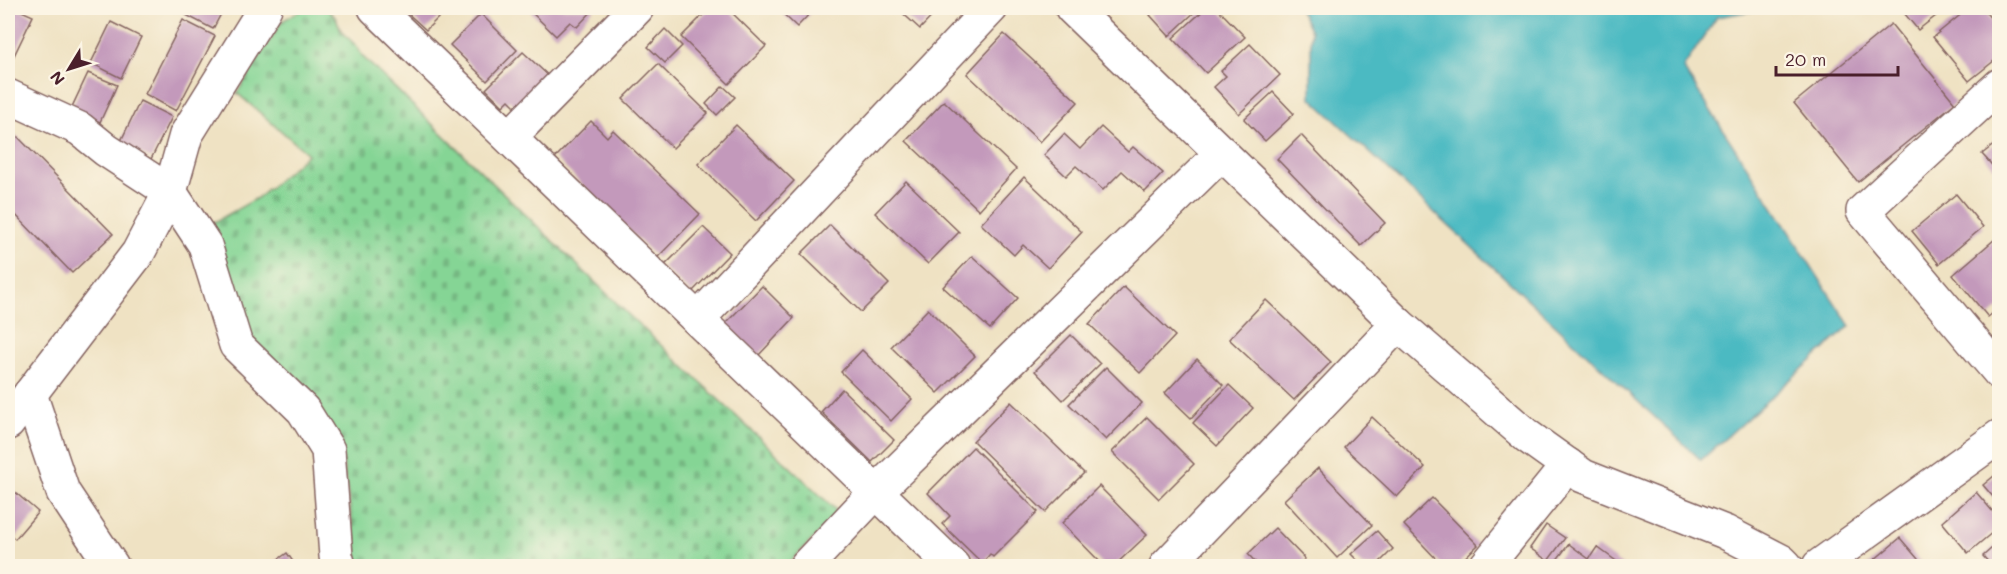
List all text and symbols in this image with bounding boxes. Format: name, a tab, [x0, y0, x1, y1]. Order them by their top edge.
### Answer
north arrow	[39, 39, 99, 99]
scale bar	[1776, 39, 1898, 77]
text: 20 m	[1785, 47, 1826, 71]
text: N	[45, 67, 69, 90]

